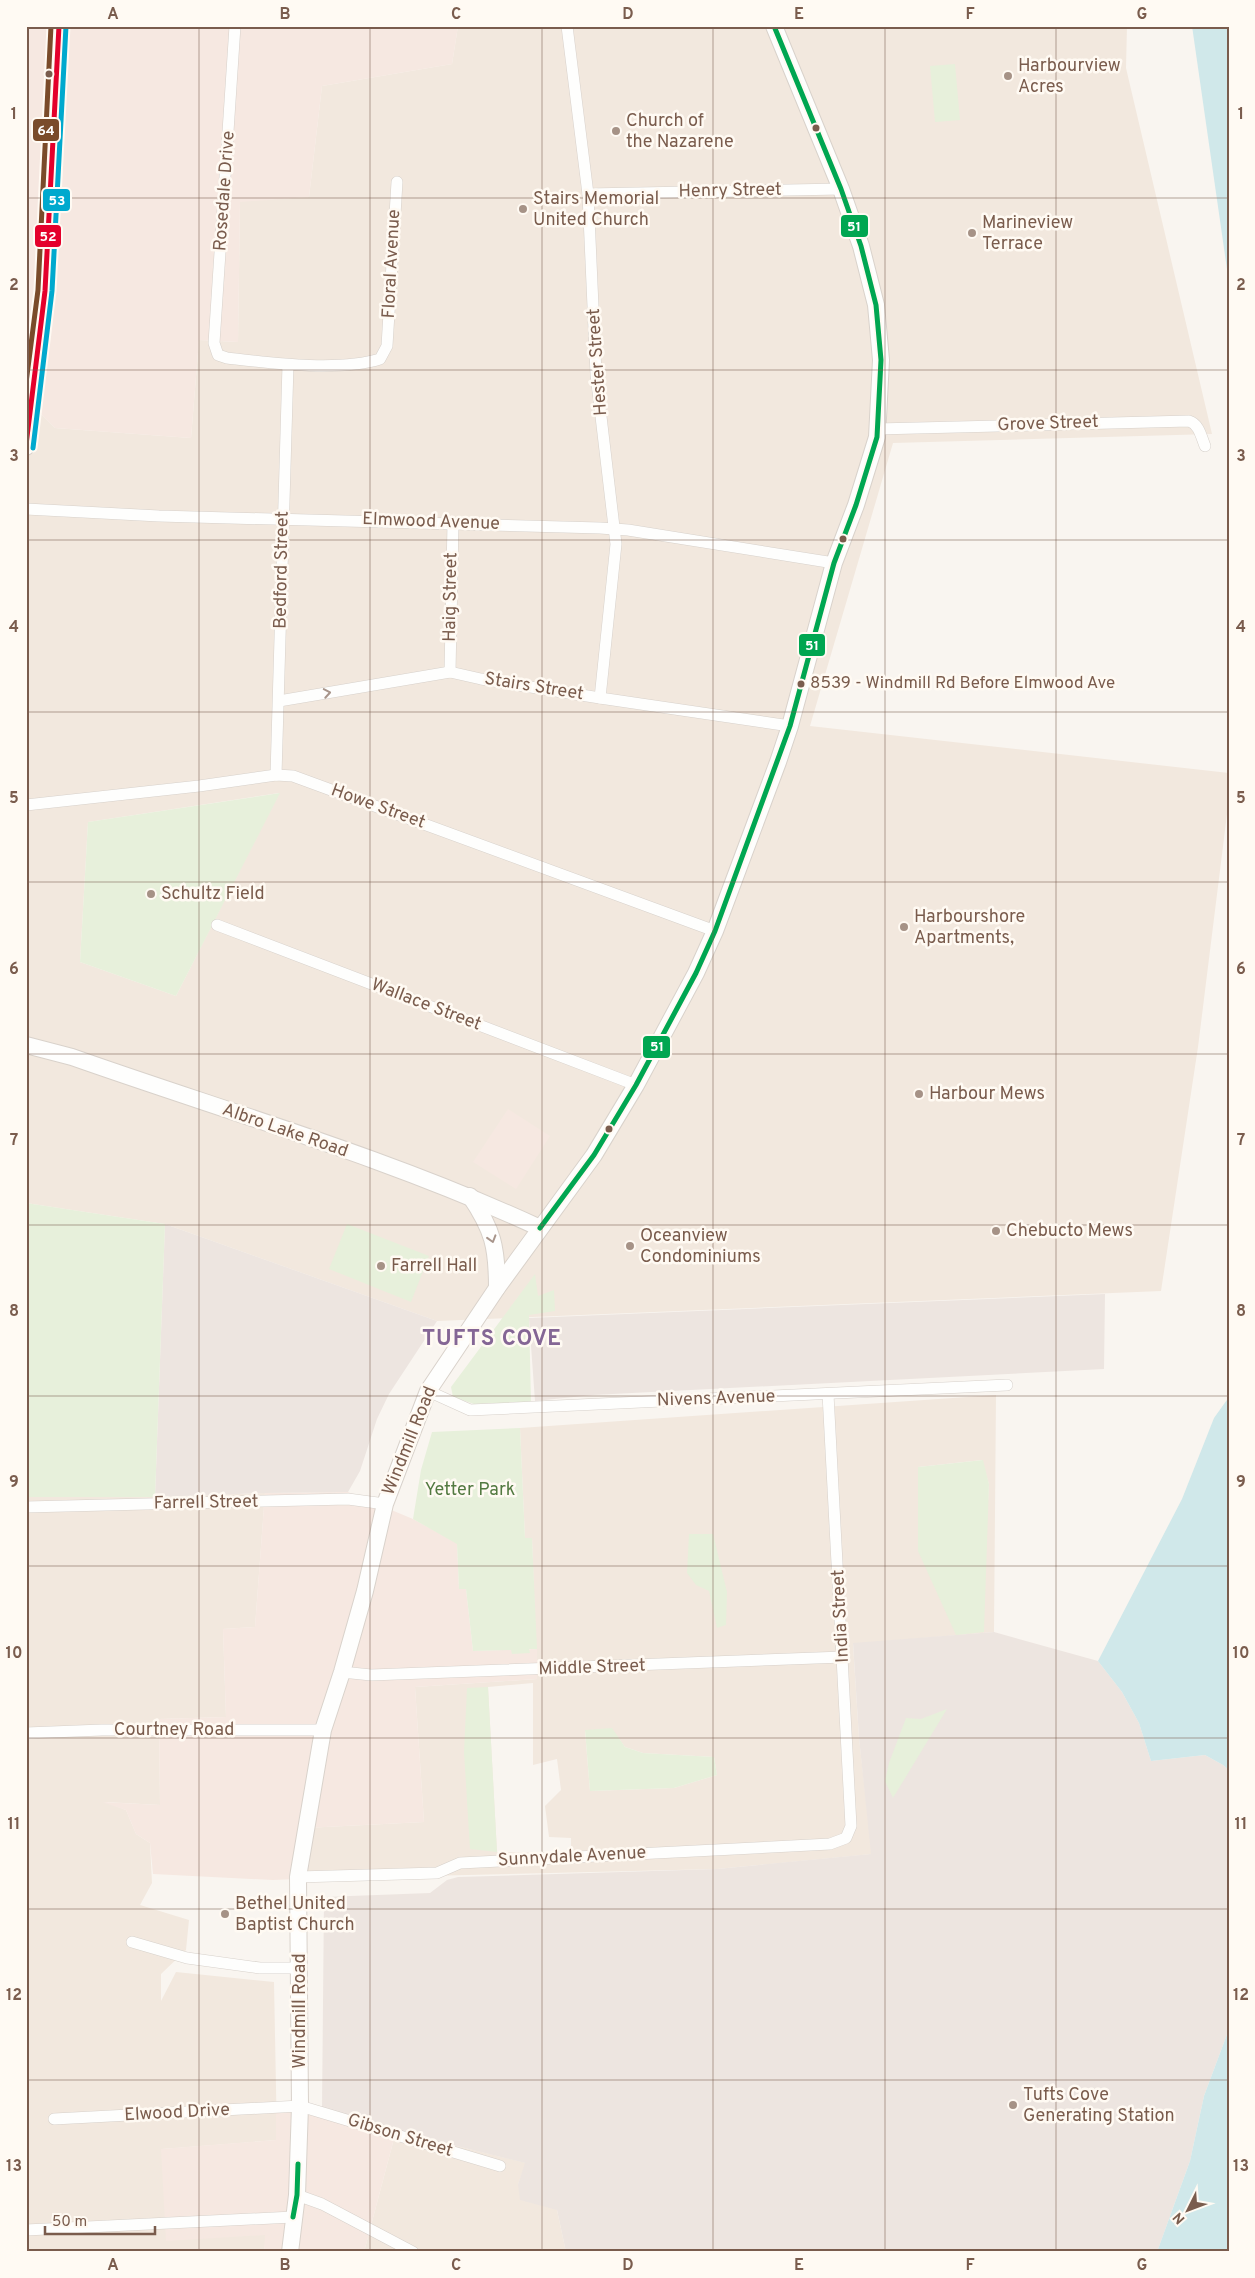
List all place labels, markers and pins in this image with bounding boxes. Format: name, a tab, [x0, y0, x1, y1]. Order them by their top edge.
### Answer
place label: Harbourview Acres	[1018, 55, 1121, 99]
unlabelled marker	[44, 69, 54, 79]
marker: Harbourview Acres	[1002, 70, 1014, 82]
place label: Church of the Nazarene	[626, 110, 734, 154]
unlabelled marker	[811, 123, 821, 133]
marker: Church of the Nazarene	[610, 125, 622, 137]
place label: Stairs Memorial United Church	[533, 188, 659, 232]
marker: Stairs Memorial United Church	[517, 203, 529, 215]
place label: Marineview Terrace	[982, 212, 1073, 256]
marker: Marineview Terrace	[966, 227, 978, 239]
unlabelled marker	[838, 534, 848, 544]
place label: 8539 - Windmill Rd Before Elmwood Ave	[810, 673, 1115, 695]
marker: 8539 - Windmill Rd Before Elmwood Ave	[796, 679, 806, 689]
place label: Schultz Field	[161, 883, 265, 906]
marker: Schultz Field	[145, 888, 157, 900]
place label: Harbourshore Apartments,	[914, 906, 1025, 950]
marker: Harbourshore Apartments,	[898, 921, 910, 933]
place label: Harbour Mews	[929, 1083, 1045, 1106]
marker: Harbour Mews	[913, 1088, 925, 1100]
unlabelled marker	[604, 1124, 614, 1134]
place label: Chebucto Mews	[1006, 1220, 1133, 1243]
place label: Oceanview Condominiums	[640, 1225, 761, 1269]
marker: Chebucto Mews	[990, 1225, 1002, 1237]
marker: Oceanview Condominiums	[624, 1240, 636, 1252]
place label: Farrell Hall	[391, 1255, 477, 1278]
marker: Farrell Hall	[375, 1260, 387, 1272]
place label: Bethel United Baptist Church	[235, 1893, 355, 1937]
marker: Bethel United Baptist Church	[219, 1908, 231, 1920]
place label: Tufts Cove Generating Station	[1023, 2084, 1175, 2128]
marker: Tufts Cove Generating Station	[1007, 2099, 1019, 2111]

